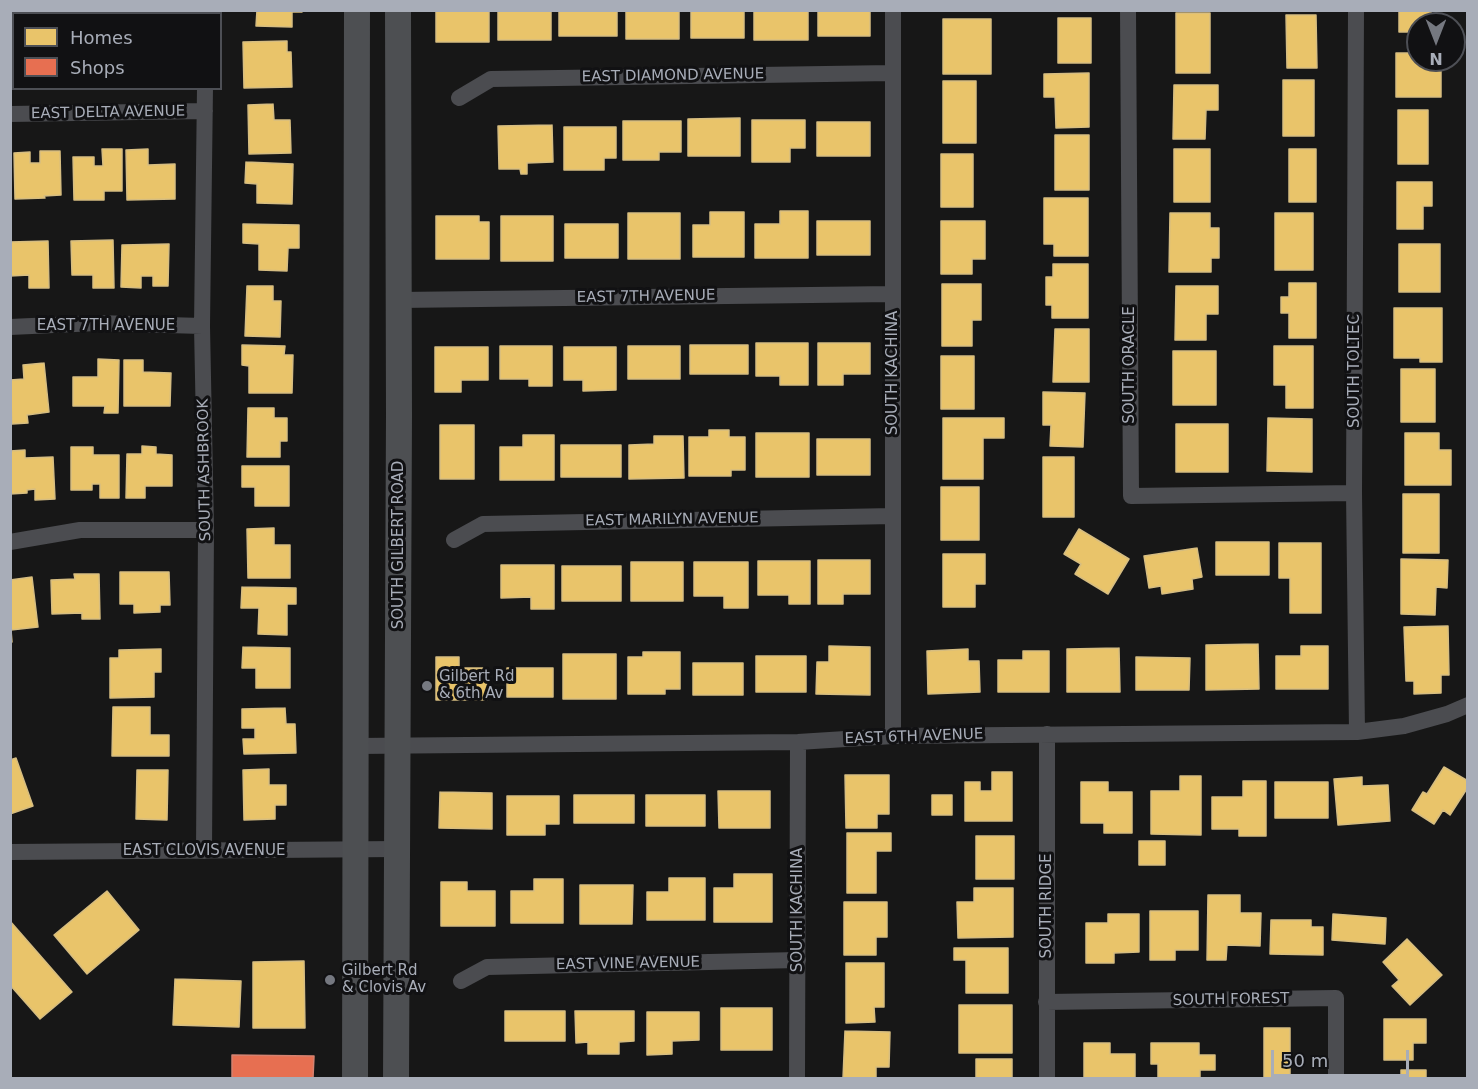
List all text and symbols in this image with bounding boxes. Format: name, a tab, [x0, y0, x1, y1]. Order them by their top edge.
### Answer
legend	[12, 12, 222, 90]
north arrow	[1406, 12, 1466, 72]
text: Homes	[70, 27, 133, 48]
text: N	[1429, 49, 1443, 68]
text: Shops	[70, 57, 125, 78]
street label: EAST DIAMOND AVENUE	[582, 65, 764, 87]
street label: EAST DELTA AVENUE	[31, 103, 185, 123]
street label: EAST 7TH AVENUE	[577, 287, 715, 307]
street label: SOUTH ORACLE	[1121, 306, 1139, 424]
street label: SOUTH KACHINA	[884, 311, 902, 435]
street label: SOUTH TOLTEC	[1346, 314, 1364, 428]
street label: EAST 7TH AVENUE	[37, 317, 175, 335]
street label: SOUTH ASHBROOK	[195, 398, 215, 542]
street label: SOUTH GILBERT ROAD	[390, 461, 408, 629]
street label: EAST MARILYN AVENUE	[585, 509, 759, 531]
place label: Gilbert Rd & 6th Av	[439, 668, 514, 703]
marker: Gilbert Rd & 6th Av	[420, 679, 434, 693]
street label: EAST 6TH AVENUE	[844, 726, 984, 748]
street label: EAST CLOVIS AVENUE	[123, 842, 285, 860]
street label: SOUTH KACHINA	[789, 848, 807, 972]
street label: SOUTH RIDGE	[1038, 853, 1056, 959]
street label: EAST VINE AVENUE	[556, 954, 700, 974]
place label: Gilbert Rd & Clovis Av	[342, 962, 426, 997]
marker: Gilbert Rd & Clovis Av	[323, 973, 337, 987]
street label: SOUTH FOREST	[1173, 990, 1289, 1010]
scale bar	[1274, 1038, 1412, 1076]
text: 50 m	[1282, 1050, 1328, 1071]

